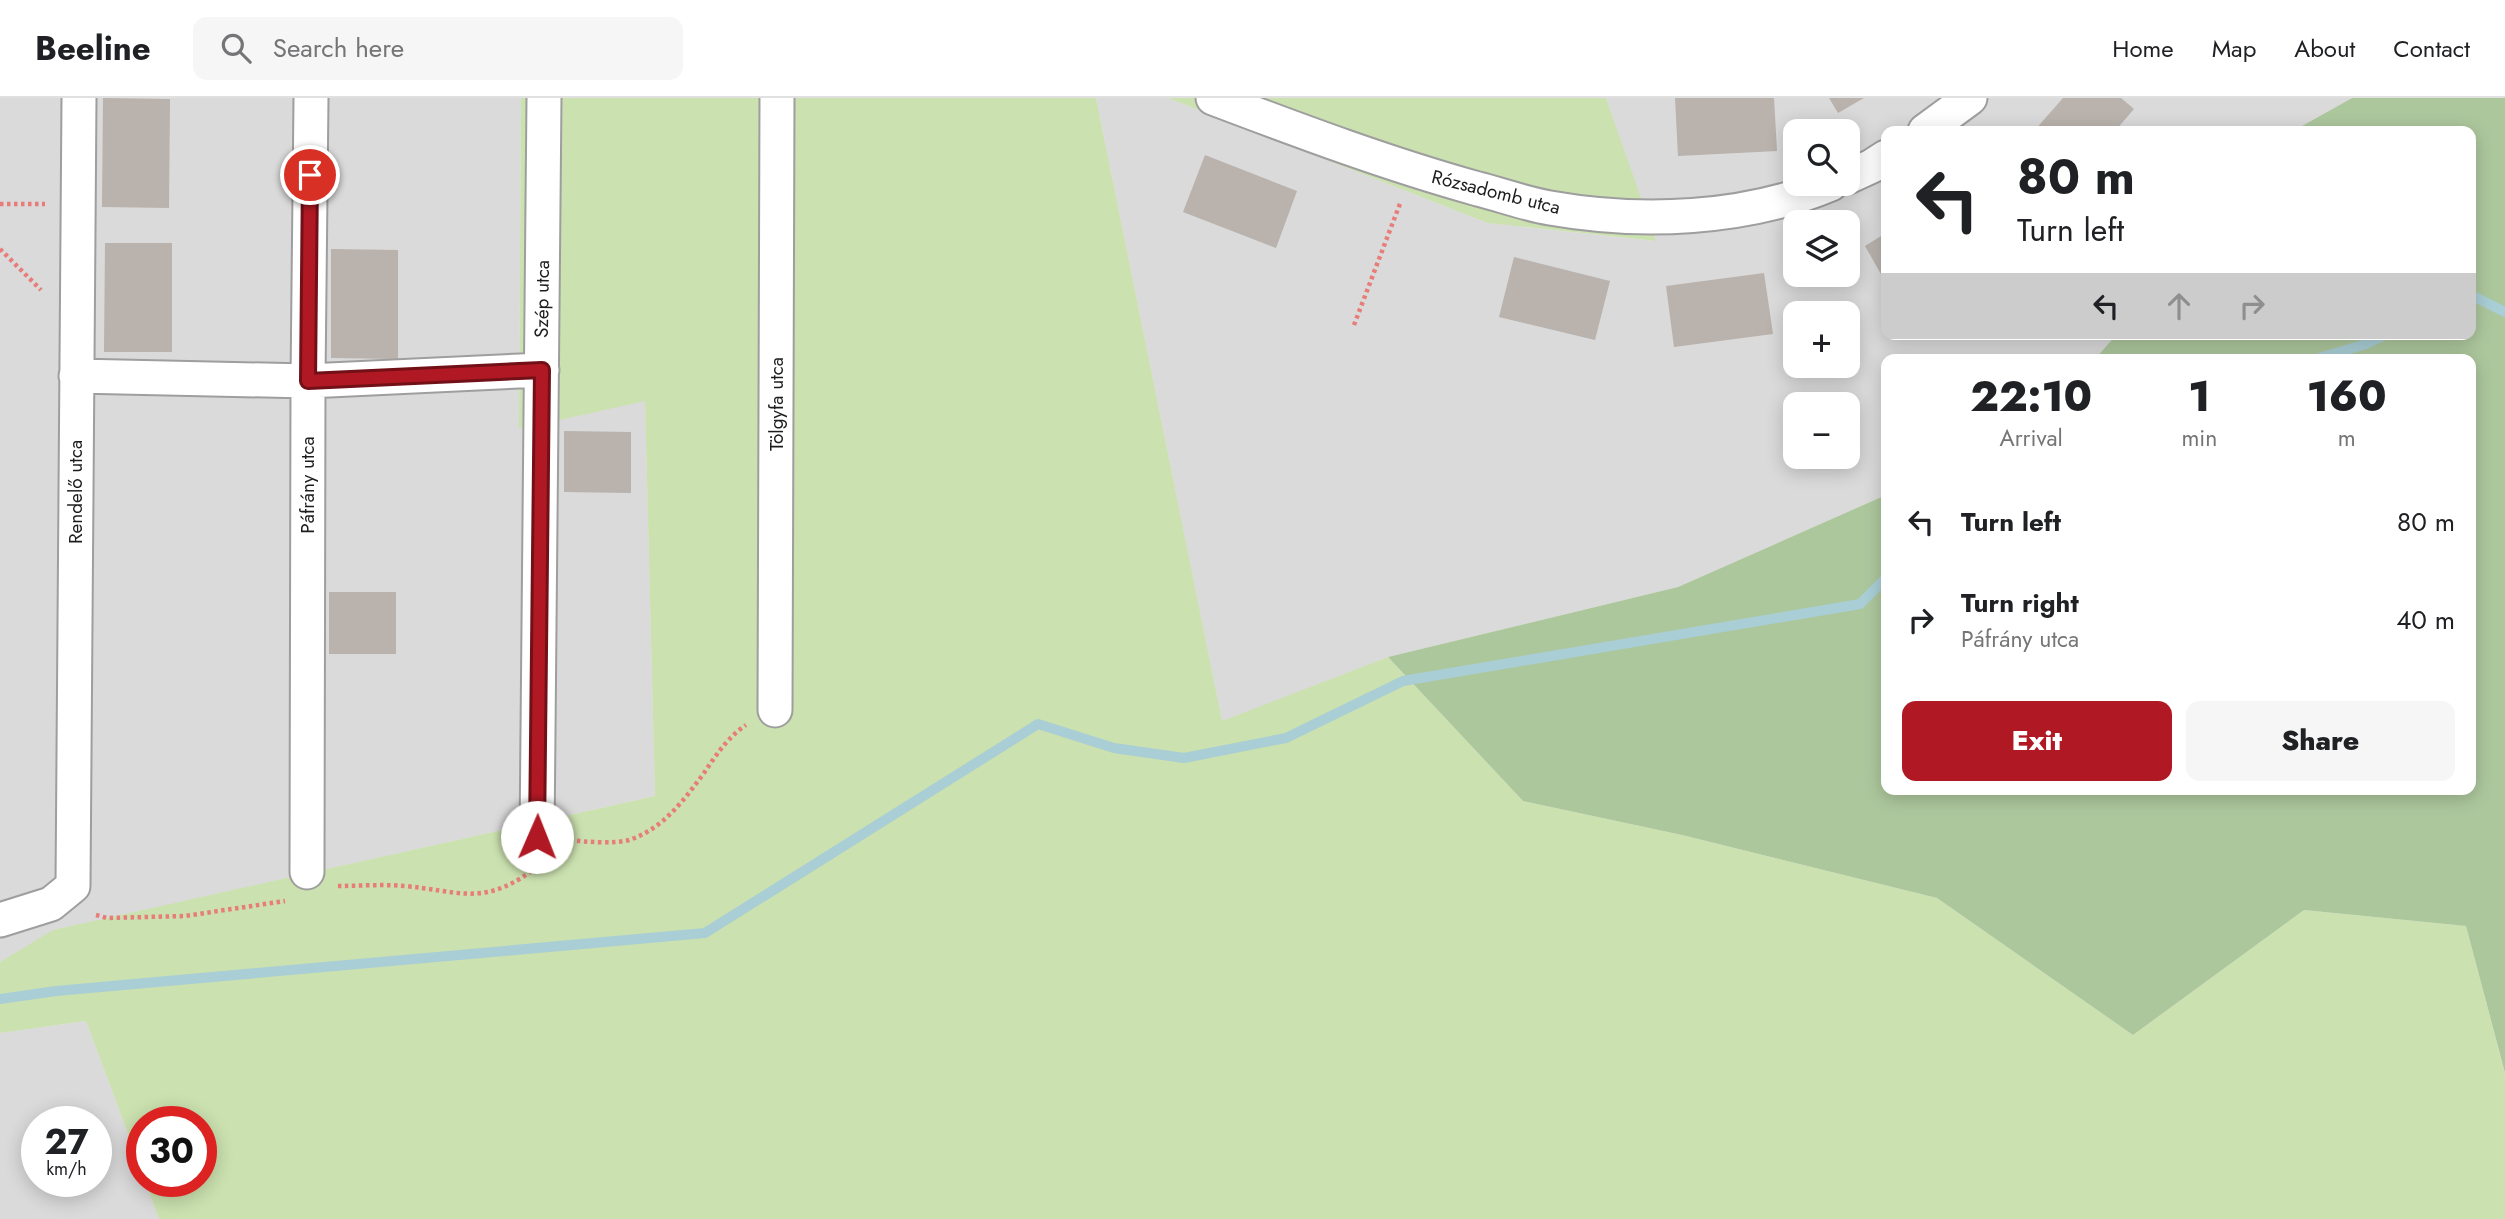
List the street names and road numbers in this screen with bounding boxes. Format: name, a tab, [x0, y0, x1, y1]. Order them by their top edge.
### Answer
street label: Rózsadomb utca	[1429, 163, 1563, 221]
street label: Szép utca	[528, 260, 556, 338]
street label: Tölgyfa utca	[763, 357, 790, 451]
street label: Páfrány utca	[294, 436, 321, 534]
street label: Rendelő utca	[62, 440, 89, 544]

